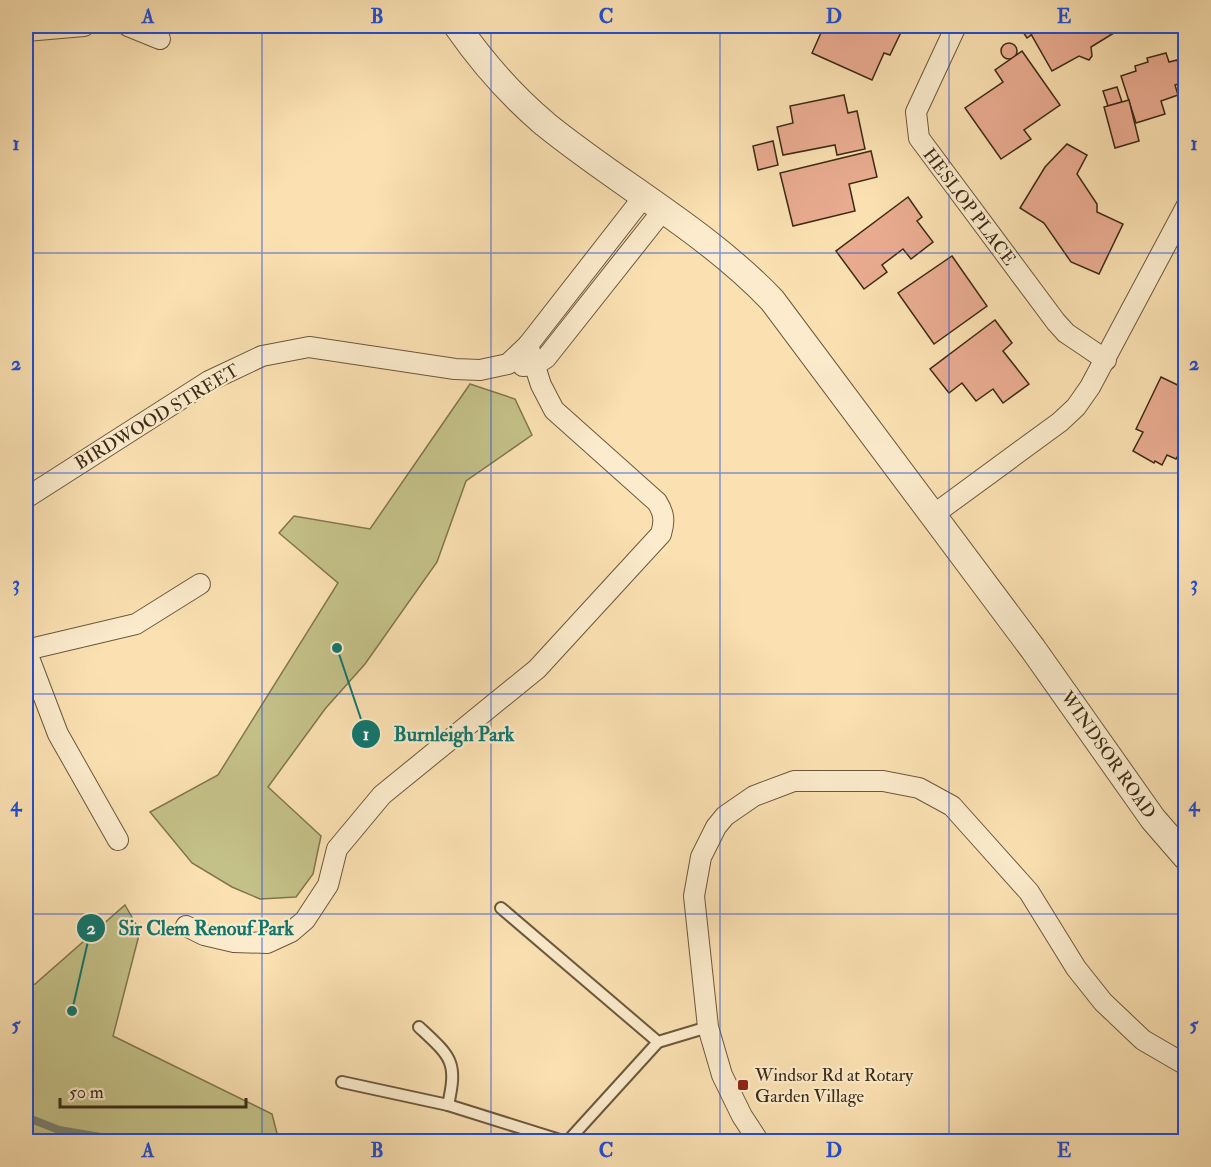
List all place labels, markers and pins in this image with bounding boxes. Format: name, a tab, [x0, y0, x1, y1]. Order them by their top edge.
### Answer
callout: Burnleigh Park	[351, 715, 526, 753]
callout: Sir Clem Renouf Park	[76, 909, 306, 947]
place label: Windsor Rd at Rotary Garden Village	[754, 1064, 914, 1108]
marker: Windsor Rd at Rotary Garden Village	[736, 1078, 750, 1092]

